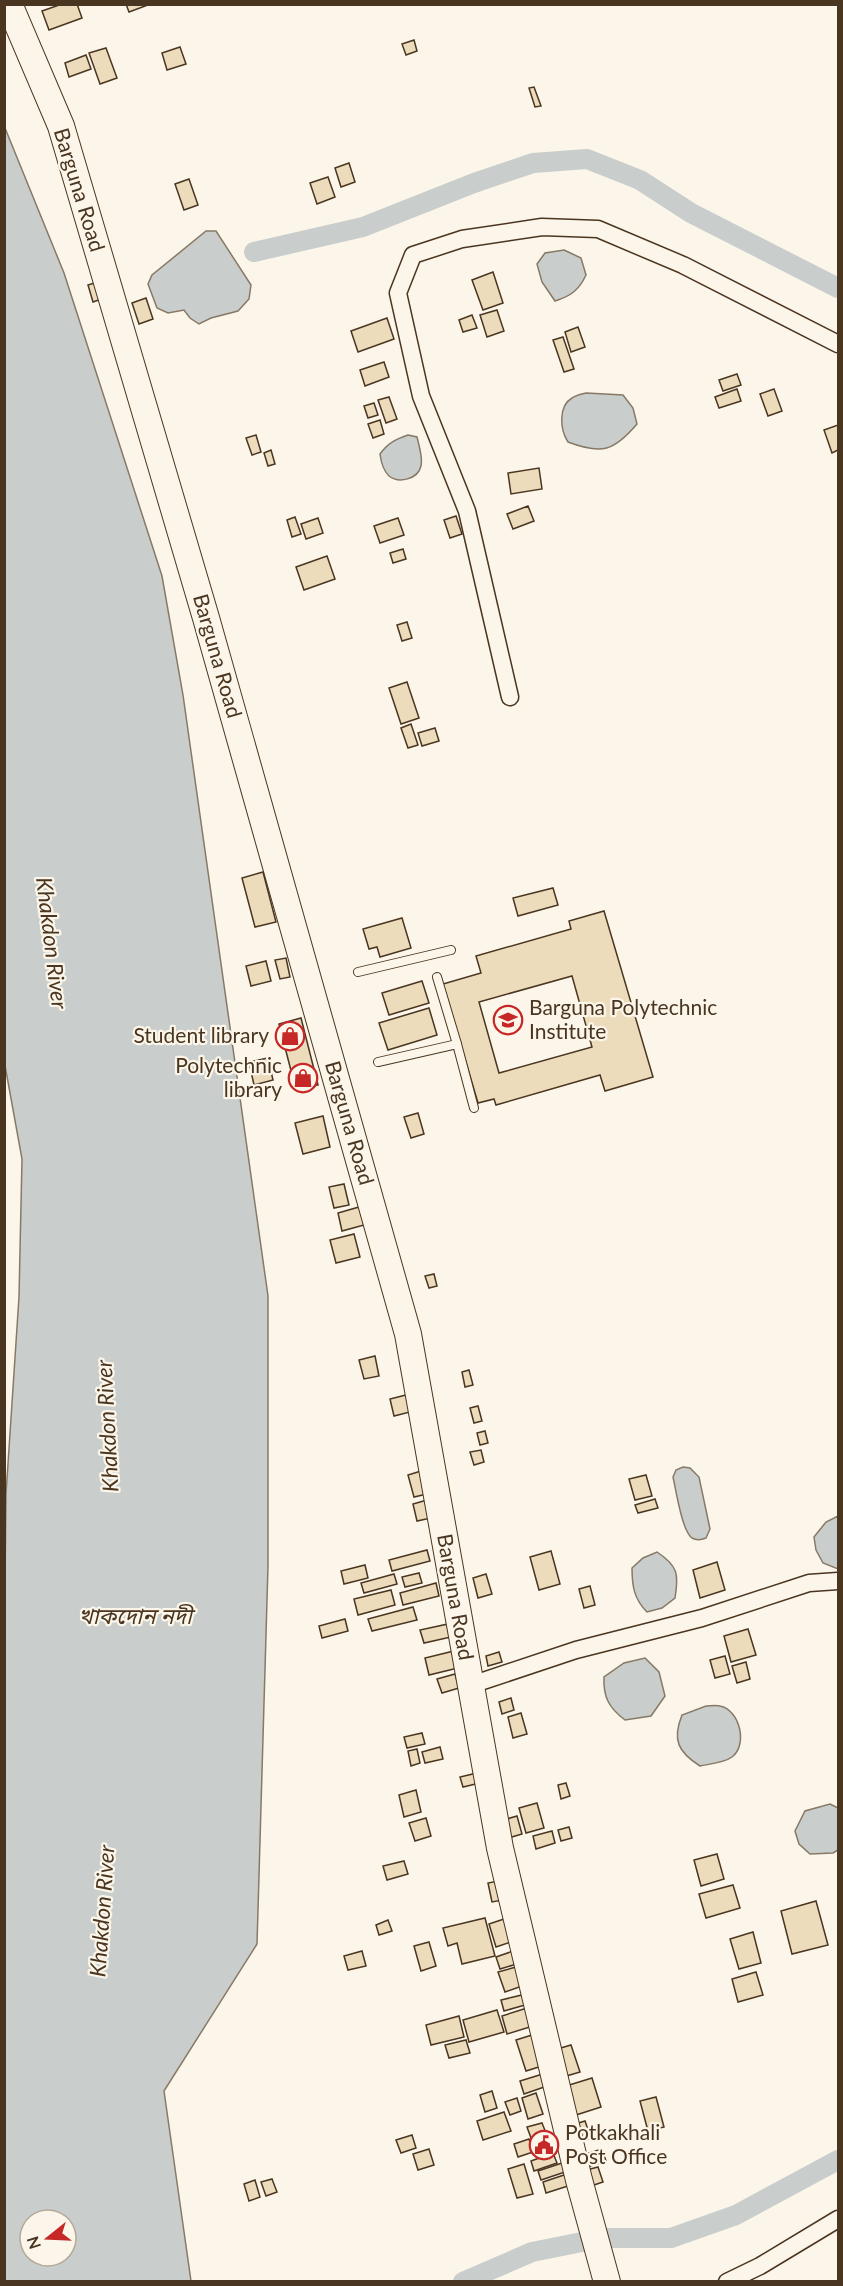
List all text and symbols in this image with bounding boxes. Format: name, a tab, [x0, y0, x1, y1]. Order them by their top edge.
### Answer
street label: Barguna Road	[50, 125, 111, 254]
street label: Barguna Road	[189, 591, 248, 721]
water label: Khakdon River	[31, 876, 74, 1011]
place label: Barguna Polytechnic Institute	[529, 994, 717, 1043]
school or university icon: Barguna Polytechnic Institute	[492, 1004, 524, 1036]
shop icon: Student library	[274, 1020, 306, 1052]
place label: Student library	[133, 1022, 269, 1047]
place label: Polytechnic library	[175, 1052, 282, 1101]
street label: Barguna Road	[321, 1058, 380, 1188]
shop icon: Polytechnic library	[287, 1062, 319, 1094]
water label: Khakdon River	[90, 1359, 123, 1493]
street label: Barguna Road	[433, 1532, 480, 1662]
water label: খাকদোন নদী	[78, 1602, 196, 1629]
water label: Khakdon River	[83, 1844, 120, 1978]
place label: Potkakhali Post Office	[565, 2119, 667, 2168]
public building icon: Potkakhali Post Office	[528, 2129, 560, 2161]
north arrow	[18, 2208, 78, 2268]
text: N	[22, 2234, 44, 2252]

